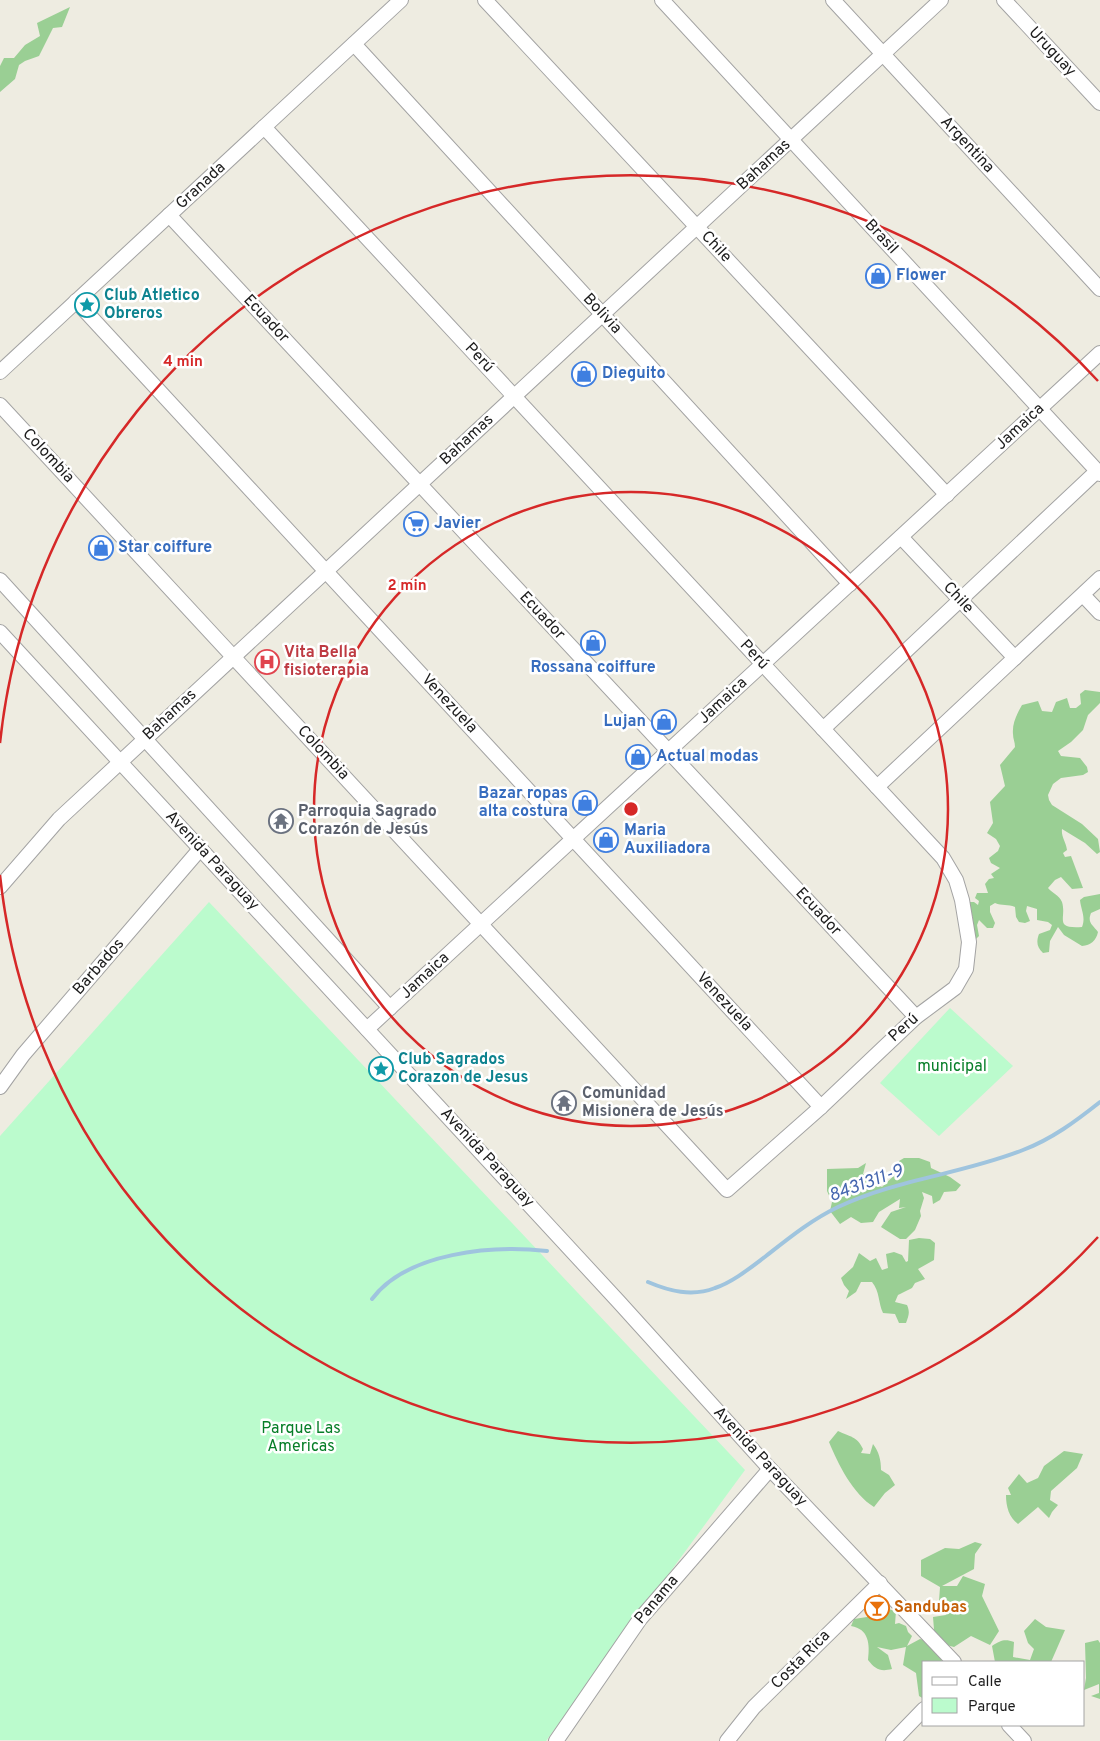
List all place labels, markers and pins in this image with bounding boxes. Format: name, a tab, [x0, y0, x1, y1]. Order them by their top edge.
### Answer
shop icon: Flower	[865, 263, 891, 289]
place label: Flower	[896, 266, 947, 286]
place label: Club Atletico Obreros	[104, 286, 200, 324]
place icon: Club Atletico Obreros	[74, 292, 100, 318]
shop icon: Dieguito	[571, 361, 597, 387]
place label: Dieguito	[602, 364, 666, 384]
supermarket icon: Javier	[403, 511, 429, 537]
place label: Javier	[434, 514, 481, 534]
shop icon: Star coiffure	[88, 535, 114, 561]
place label: Star coiffure	[118, 538, 212, 558]
shop icon: Rossana coiffure	[580, 630, 606, 656]
place label: Vita Bella fisioterapia	[284, 643, 369, 681]
hospital icon: Vita Bella fisioterapia	[254, 649, 280, 675]
place label: Rossana coiffure	[530, 658, 656, 678]
shop icon: Lujan	[651, 709, 677, 735]
place label: Lujan	[604, 712, 646, 732]
shop icon: Actual modas	[625, 744, 651, 770]
place label: Actual modas	[656, 747, 759, 767]
place label: Bazar ropas alta costura	[478, 784, 568, 822]
shop icon: Bazar ropas alta costura	[572, 790, 598, 816]
centre of rings	[622, 800, 640, 818]
place label: Parroquia Sagrado Corazón de Jesús	[298, 802, 437, 840]
temple icon: Parroquia Sagrado Corazón de Jesús	[268, 808, 294, 834]
place label: Maria Auxiliadora	[624, 821, 711, 859]
shop icon: Maria Auxiliadora	[593, 827, 619, 853]
place label: Club Sagrados Corazon de Jesus	[398, 1050, 528, 1088]
place icon: Club Sagrados Corazon de Jesus	[368, 1056, 394, 1082]
place label: Comunidad Misionera de Jesús	[582, 1084, 724, 1122]
temple icon: Comunidad Misionera de Jesús	[551, 1090, 577, 1116]
bar icon: Sandubas	[864, 1595, 890, 1621]
place label: Sandubas	[894, 1598, 967, 1618]

